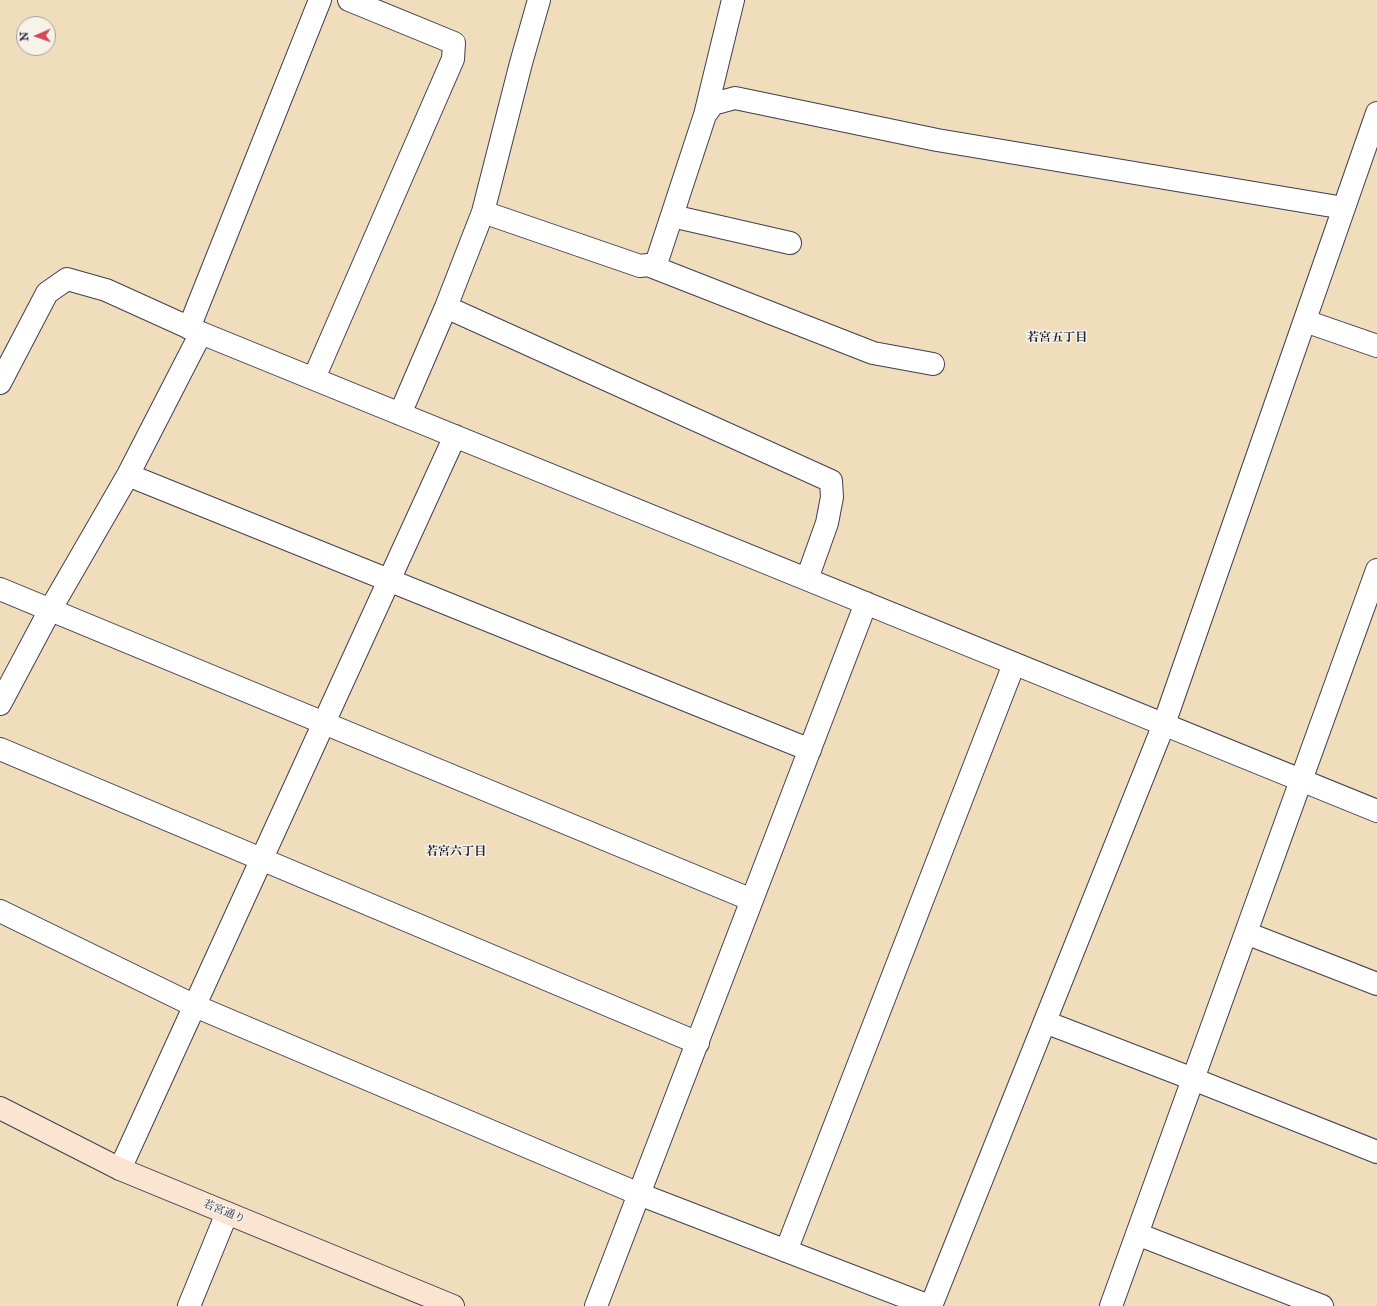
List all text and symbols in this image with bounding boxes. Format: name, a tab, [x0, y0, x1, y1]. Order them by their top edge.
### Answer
north arrow	[16, 16, 56, 56]
text: N	[18, 32, 31, 41]
district label: 若宮五丁目	[1027, 331, 1087, 345]
district label: 若宮六丁目	[426, 845, 486, 859]
street label: 若宮通り	[201, 1198, 247, 1226]

